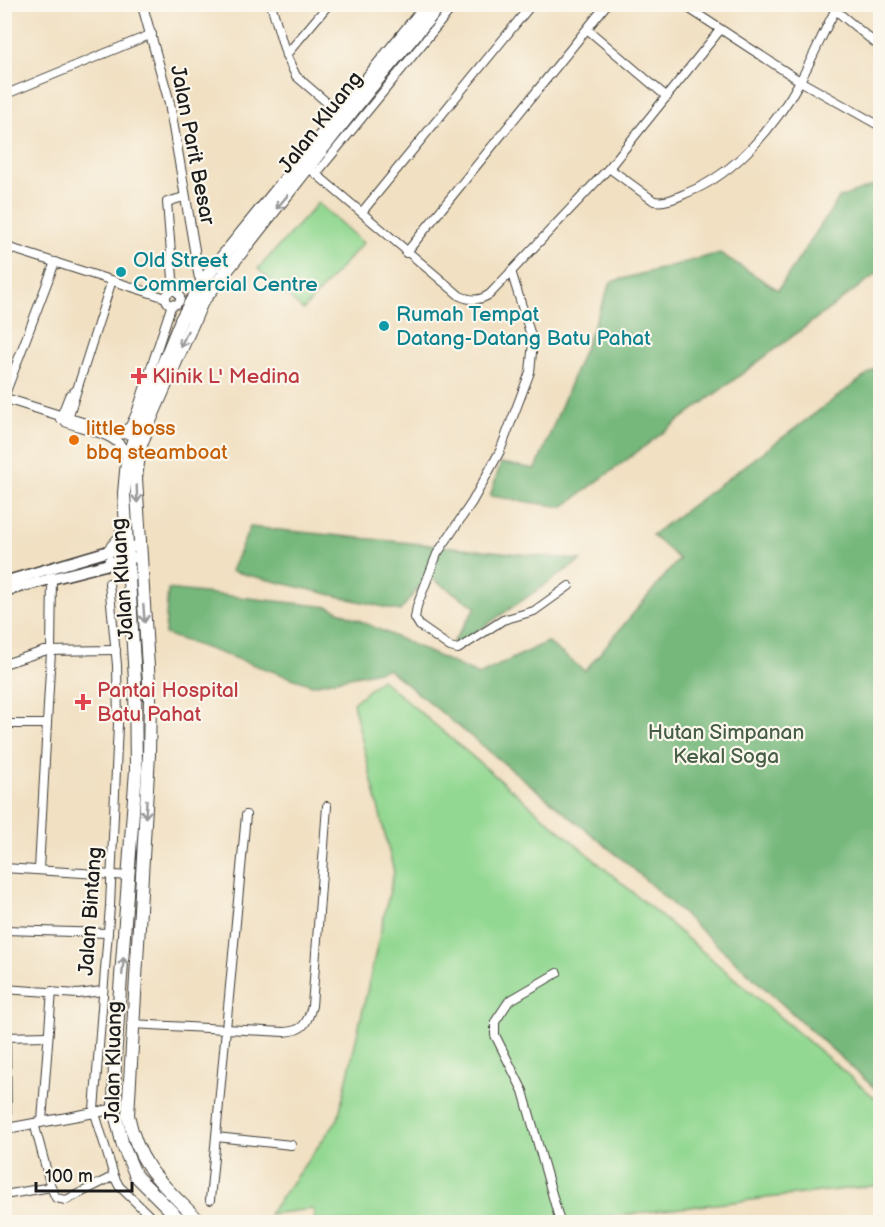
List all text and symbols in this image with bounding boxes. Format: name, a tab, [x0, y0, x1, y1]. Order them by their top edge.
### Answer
street label: Jalan Parit Besar	[165, 63, 220, 227]
street label: Jalan Kluang	[273, 66, 368, 178]
one-way arrow	[275, 194, 288, 210]
place label: Old Street Commercial Centre	[133, 248, 318, 297]
marker: Old Street Commercial Centre	[114, 265, 128, 279]
place label: Rumah Tempat Datang-Datang Batu Pahat	[396, 302, 651, 351]
marker: Rumah Tempat Datang-Datang Batu Pahat	[377, 319, 391, 333]
one-way arrow	[178, 329, 189, 347]
place label: Klinik L' Medina	[152, 364, 300, 389]
marker: Klinik L' Medina	[130, 367, 148, 385]
place label: little boss bbq steamboat	[86, 416, 228, 465]
marker: little boss bbq steamboat	[67, 433, 81, 447]
one-way arrow	[131, 484, 142, 504]
street label: Jalan Kluang	[106, 517, 139, 641]
one-way arrow	[139, 604, 150, 624]
place label: Pantai Hospital Batu Pahat	[97, 678, 239, 727]
marker: Pantai Hospital Batu Pahat	[74, 693, 92, 711]
park label: Hutan Simpanan Kekal Soga	[648, 720, 804, 769]
one-way arrow	[140, 799, 151, 819]
street label: Jalan Bintang	[74, 846, 107, 976]
one-way arrow	[118, 957, 129, 977]
street label: Jalan Kluang	[100, 1001, 127, 1123]
scale bar	[36, 1155, 132, 1193]
text: 100 m	[45, 1166, 93, 1187]

